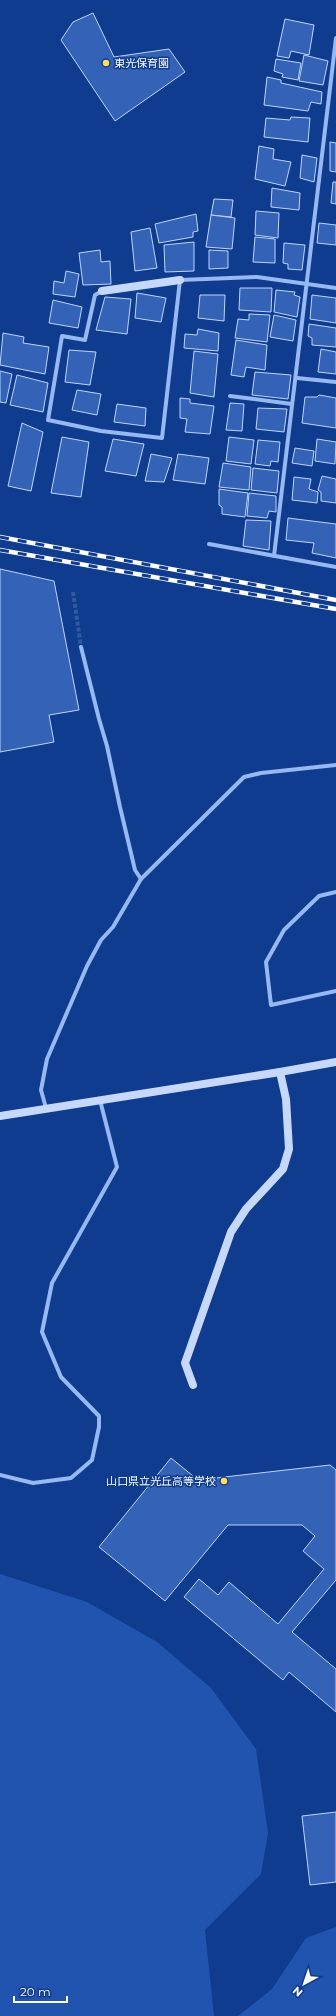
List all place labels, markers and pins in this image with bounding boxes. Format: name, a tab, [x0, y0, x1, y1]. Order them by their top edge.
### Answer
place label: 東光保育園	[114, 56, 169, 70]
marker: 東光保育園	[101, 58, 111, 68]
place label: 山口県立光丘高等学校	[106, 1474, 216, 1488]
marker: 山口県立光丘高等学校	[219, 1476, 229, 1486]

